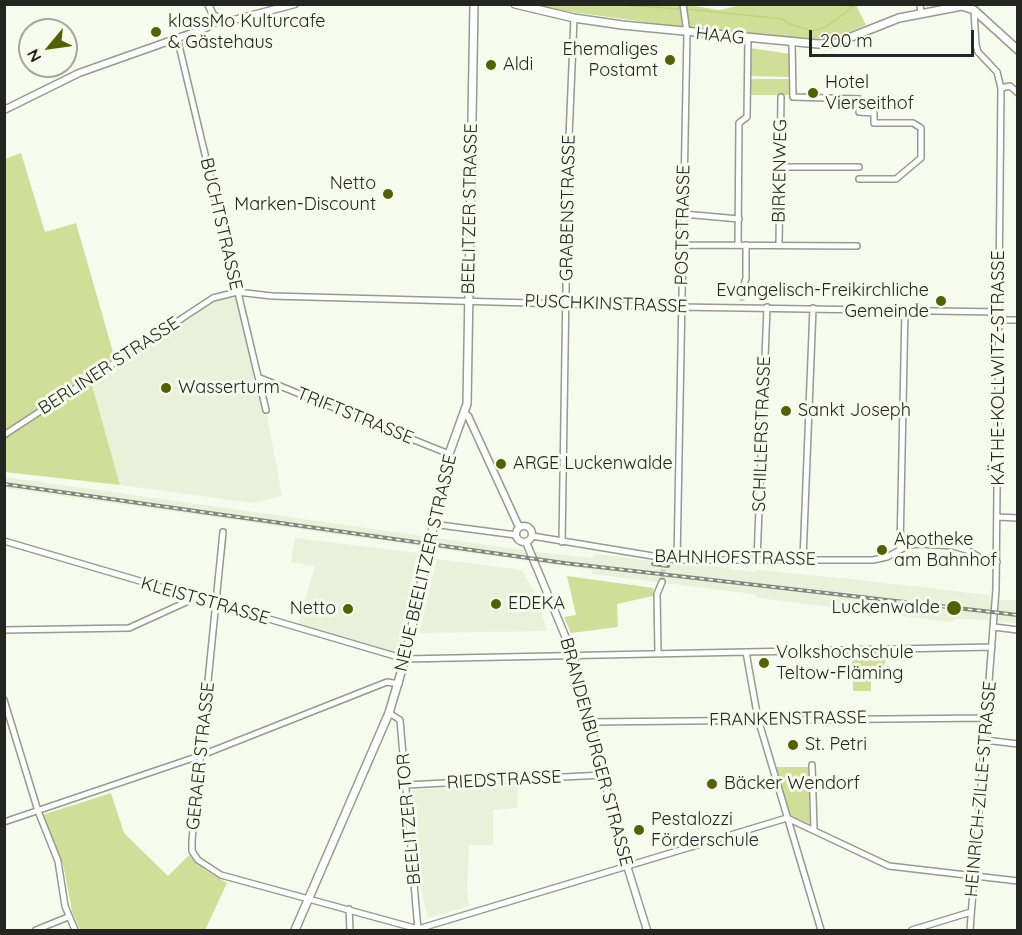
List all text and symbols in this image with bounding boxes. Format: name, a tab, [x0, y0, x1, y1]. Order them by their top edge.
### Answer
place label: klassMo Kulturcafe & Gästehaus	[168, 11, 325, 54]
north arrow	[18, 18, 78, 78]
scale bar	[812, 18, 977, 56]
street label: HAAG	[695, 23, 745, 49]
marker: klassMo Kulturcafe & Gästehaus	[149, 25, 163, 39]
text: 200 m	[820, 29, 873, 52]
place label: Ehemaliges Postamt	[563, 39, 658, 82]
text: N	[22, 46, 46, 66]
marker: Ehemaliges Postamt	[663, 53, 677, 67]
place label: Aldi	[503, 54, 533, 76]
marker: Aldi	[484, 58, 498, 72]
place label: Hotel Vierseithof	[825, 72, 914, 115]
marker: Hotel Vierseithof	[806, 86, 820, 100]
street label: BIRKENWEG	[768, 119, 792, 223]
street label: BEELITZER STRASSE	[458, 123, 482, 295]
street label: GRABENSTRASSE	[556, 135, 580, 281]
street label: BUCHTSTRASSE	[195, 156, 247, 292]
street label: POSTSTRASSE	[671, 164, 695, 286]
place label: Netto Marken-Discount	[234, 173, 376, 216]
marker: Netto Marken-Discount	[381, 187, 395, 201]
street label: KÄTHE-KOLLWITZ-STRASSE	[988, 250, 1010, 486]
place label: Evangelisch-Freikirchliche Gemeinde	[716, 280, 929, 322]
street label: PUSCHKINSTRASSE	[524, 290, 688, 318]
marker: Evangelisch-Freikirchliche Gemeinde	[934, 294, 948, 308]
street label: BERLINER STRASSE	[35, 312, 183, 420]
street label: SCHILLERSTRASSE	[748, 356, 776, 512]
place label: Wasserturm	[178, 377, 280, 399]
marker: Wasserturm	[159, 381, 173, 395]
street label: TRIFTSTRASSE	[294, 383, 416, 449]
place label: Sankt Joseph	[798, 400, 911, 422]
marker: Sankt Joseph	[779, 404, 793, 418]
street label: NEUE BEELITZER STRASSE	[390, 452, 462, 674]
place label: ARGE Luckenwalde	[513, 453, 673, 475]
marker: ARGE Luckenwalde	[494, 457, 508, 471]
place label: Apotheke am Bahnhof	[894, 529, 997, 572]
marker: Apotheke am Bahnhof	[875, 543, 889, 557]
street label: BAHNHOFSTRASSE	[654, 546, 816, 570]
street label: KLEISTSTRASSE	[138, 572, 272, 630]
place label: EDEKA	[508, 593, 565, 615]
marker: EDEKA	[489, 597, 503, 611]
place label: Luckenwalde	[831, 597, 940, 619]
place label: Netto	[290, 598, 336, 620]
marker: Luckenwalde	[945, 599, 963, 617]
marker: Netto	[341, 602, 355, 616]
street label: BRANDENBURGER STRASSE	[555, 635, 637, 869]
place label: Volkshochschule Teltow-Fläming	[776, 642, 914, 684]
marker: Volkshochschule Teltow-Fläming	[757, 656, 771, 670]
street label: HEINRICH-ZILLE-STRASSE	[961, 680, 1001, 898]
street label: GERAER STRASSE	[182, 681, 220, 831]
street label: FRANKENSTRASSE	[709, 707, 867, 731]
place label: St. Petri	[805, 734, 867, 756]
marker: St. Petri	[786, 738, 800, 752]
street label: BEELITZER TOR	[392, 752, 426, 886]
street label: RIEDSTRASSE	[446, 766, 562, 794]
place label: Bäcker Wendorf	[724, 773, 860, 795]
marker: Bäcker Wendorf	[705, 777, 719, 791]
place label: Pestalozzi Förderschule	[651, 809, 759, 852]
marker: Pestalozzi Förderschule	[632, 823, 646, 837]

